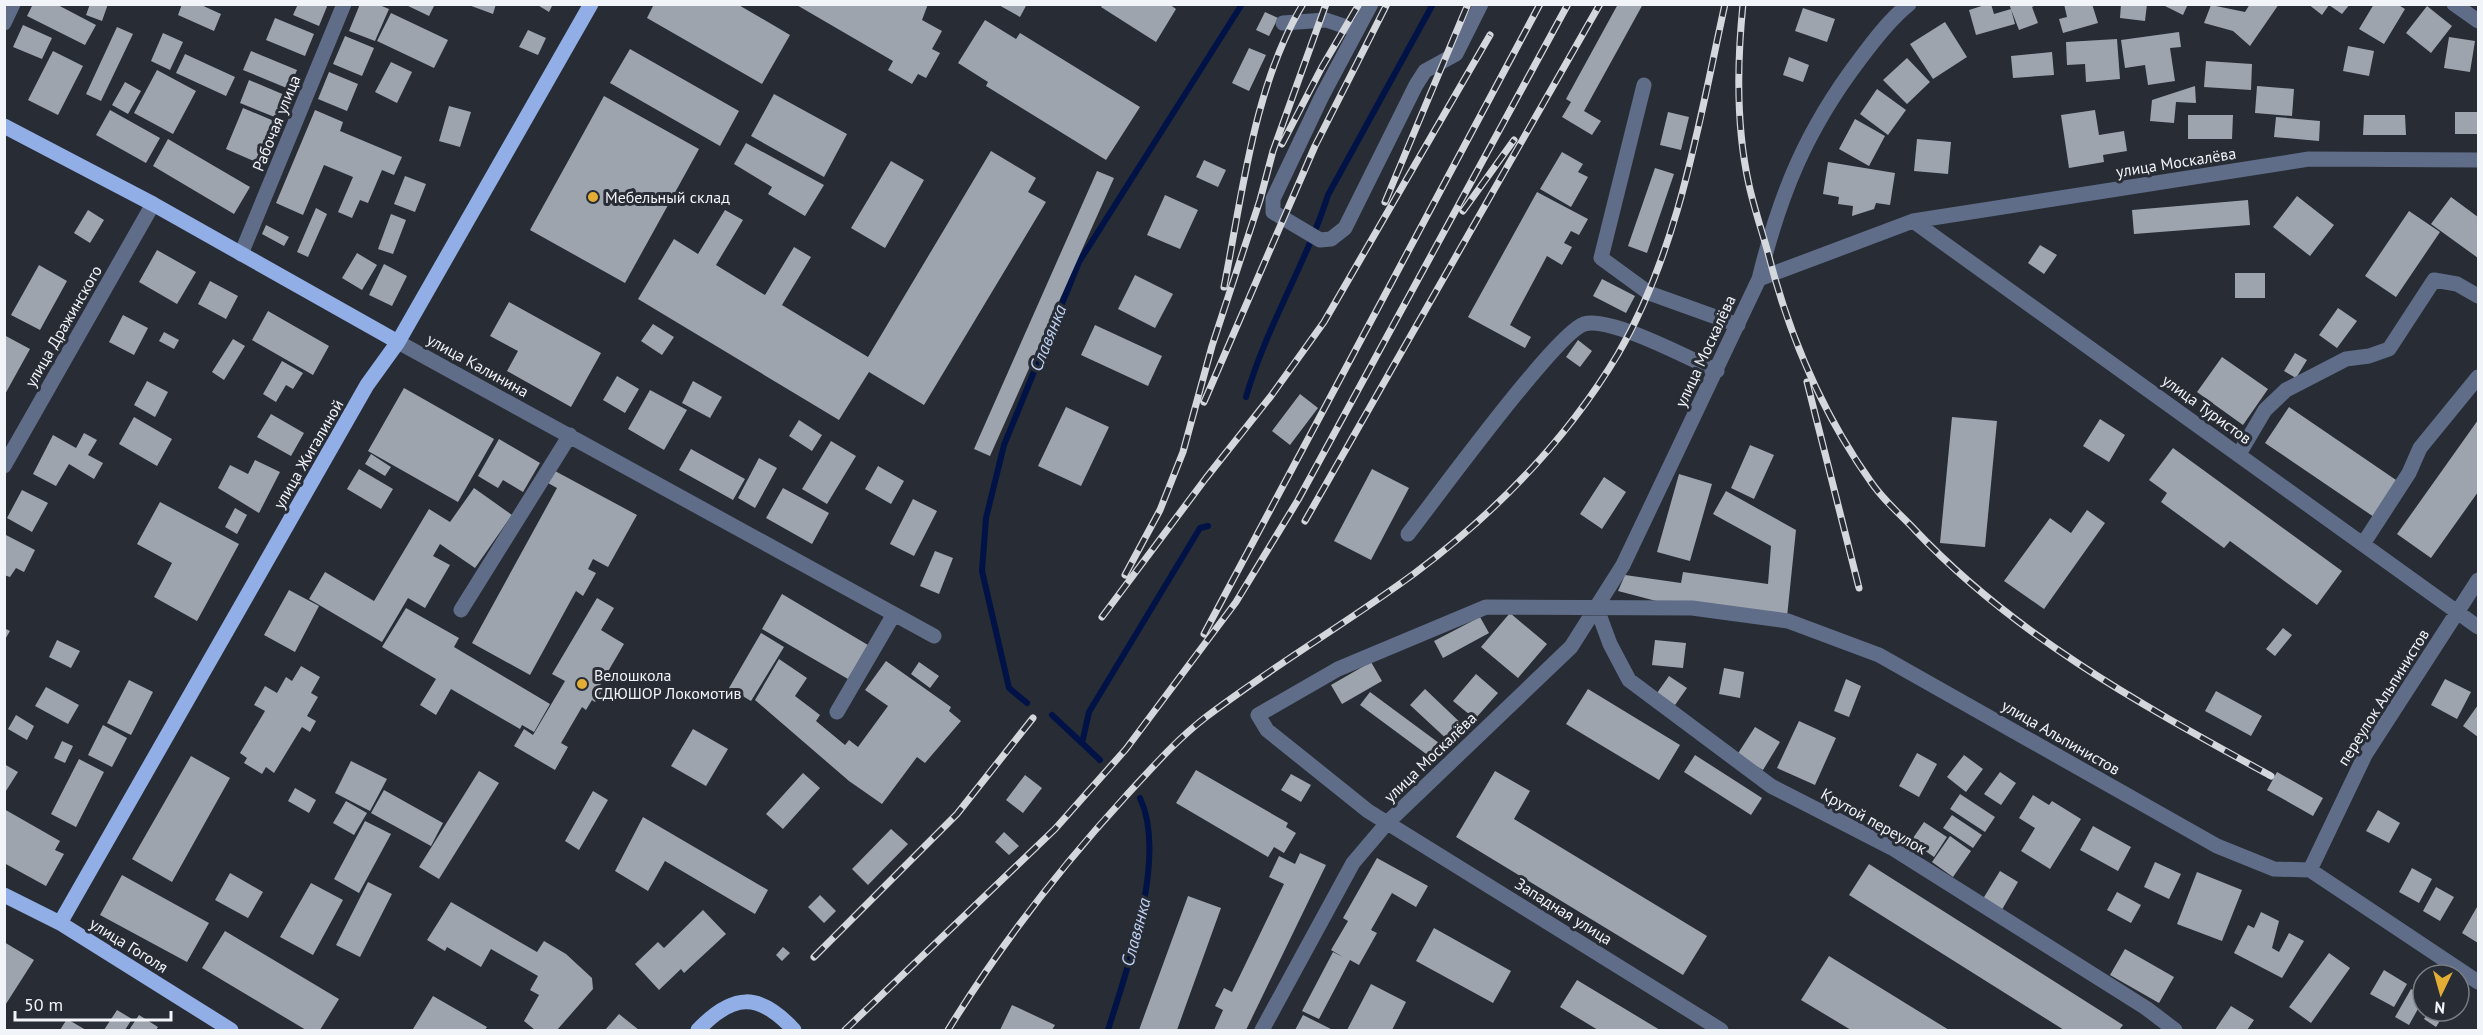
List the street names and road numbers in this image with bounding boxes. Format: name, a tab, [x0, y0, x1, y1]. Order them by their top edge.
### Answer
street label: Рабочая улица	[248, 72, 304, 174]
street label: улица Москалёва	[2115, 143, 2237, 181]
street label: улица Дражинского	[20, 262, 106, 390]
street label: улица Москалёва	[1670, 292, 1740, 410]
street label: улица Калинина	[424, 329, 532, 401]
street label: улица Туристов	[2158, 370, 2256, 448]
street label: улица Жигалиной	[269, 396, 347, 512]
street label: переулок Альпинистов	[2333, 625, 2433, 769]
street label: улица Альпинистов	[1998, 695, 2124, 779]
street label: улица Москалёва	[1379, 708, 1481, 806]
street label: Крутой переулок	[1818, 784, 1931, 859]
street label: Западная улица	[1512, 873, 1616, 949]
street label: улица Гоголя	[86, 913, 172, 977]

